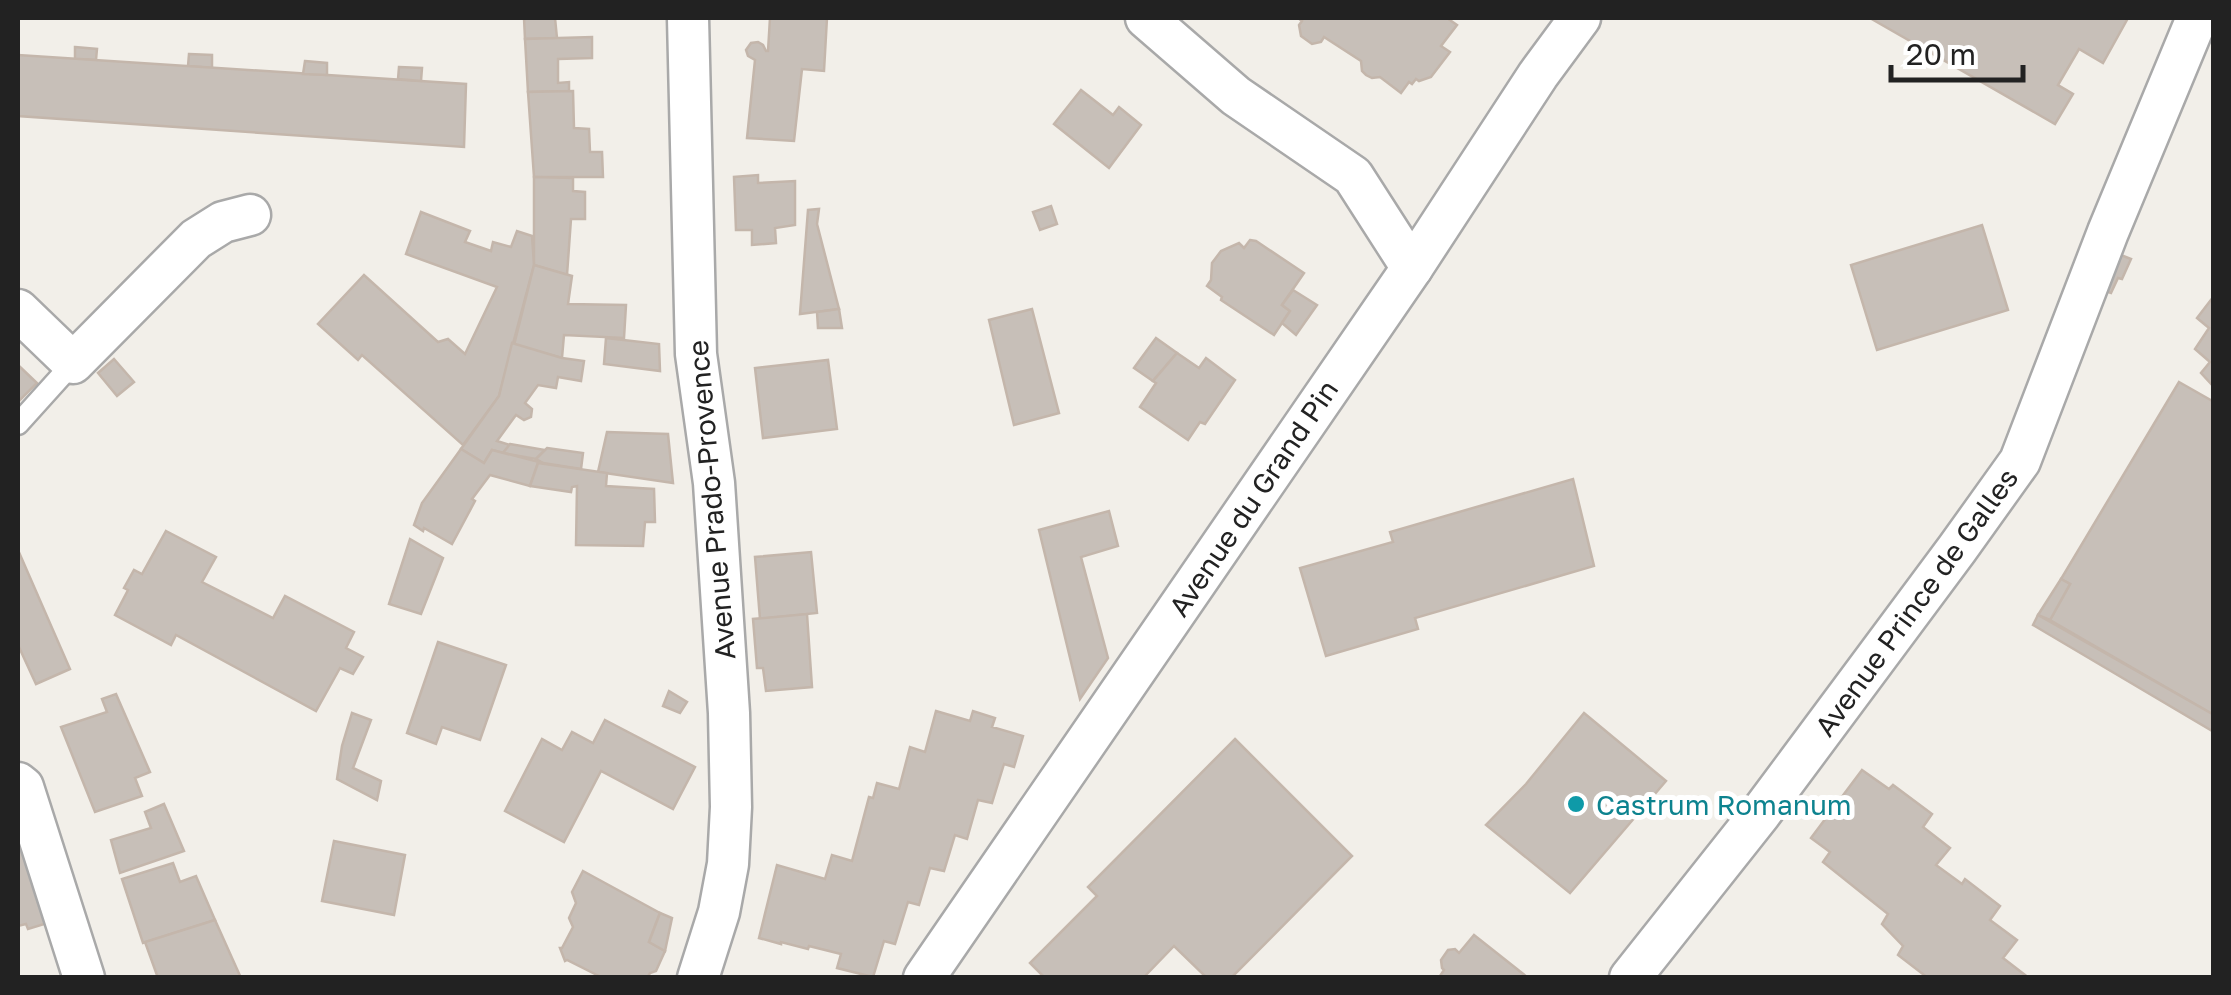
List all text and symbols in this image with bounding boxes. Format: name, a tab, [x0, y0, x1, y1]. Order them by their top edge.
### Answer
scale bar	[1891, 20, 2024, 82]
text: 20 m	[1906, 36, 1976, 72]
street label: Avenue Prado-Provence	[681, 339, 741, 661]
street label: Avenue du Grand Pin	[1162, 374, 1344, 622]
street label: Avenue Prince de Galles	[1808, 462, 2024, 742]
place label: Castrum Romanum	[1596, 788, 1852, 821]
marker: Castrum Romanum	[1565, 793, 1587, 815]

